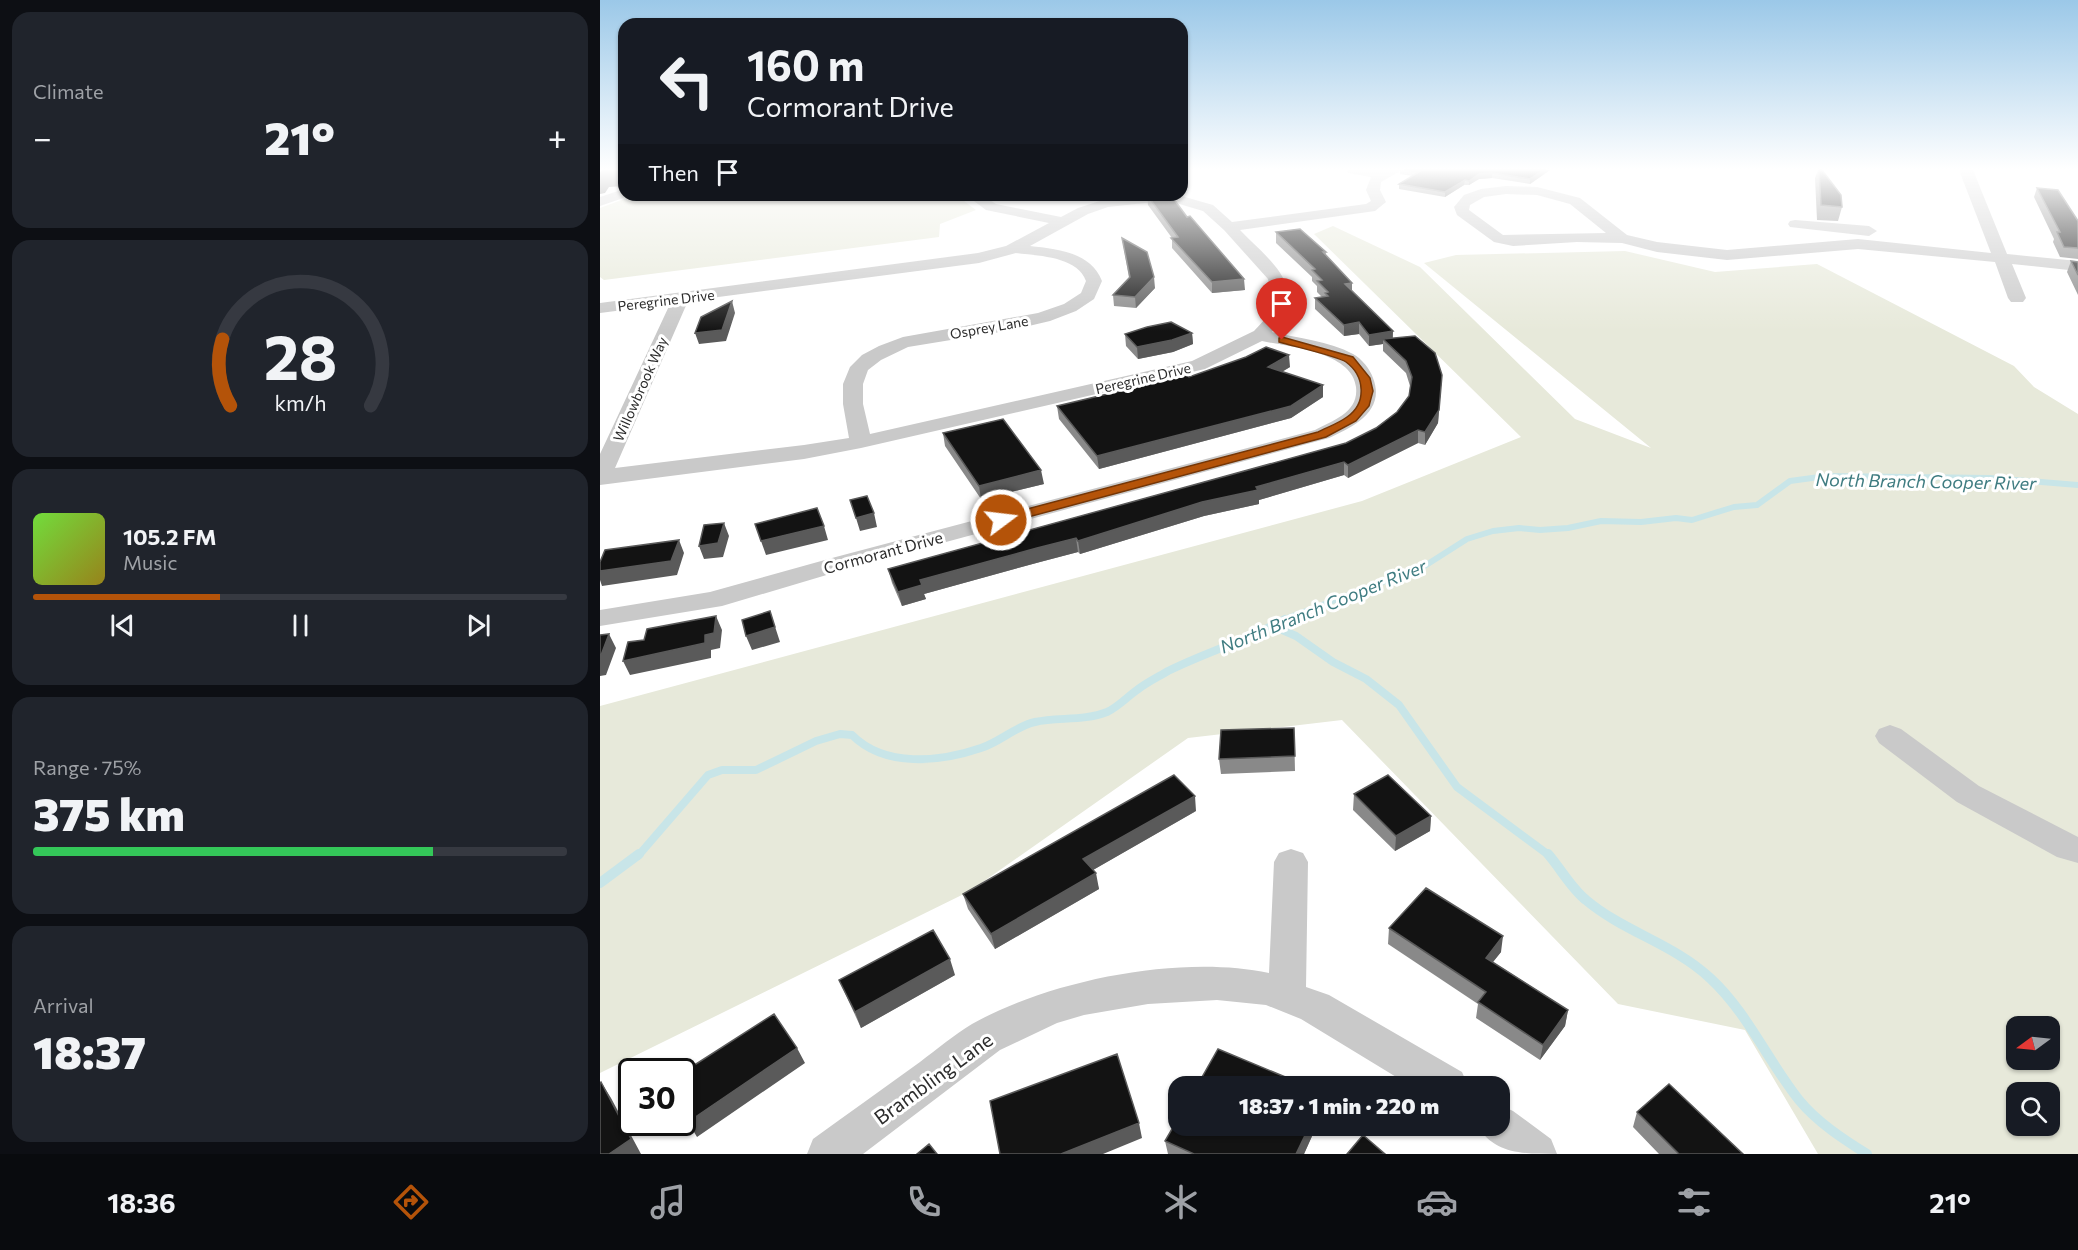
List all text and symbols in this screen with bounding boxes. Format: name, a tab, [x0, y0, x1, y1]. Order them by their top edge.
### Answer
text: 160 m	[747, 38, 865, 90]
icon: left	[648, 42, 726, 120]
text: Climate	[33, 79, 103, 103]
text: Cormorant Drive	[747, 90, 954, 123]
text: 21°	[264, 109, 335, 164]
text: −	[33, 116, 52, 157]
text: +	[548, 116, 567, 157]
icon: arrive	[711, 156, 744, 189]
text: Then	[648, 159, 699, 186]
pin	[1256, 278, 1307, 340]
street label: Peregrine Drive	[617, 286, 715, 314]
icon: arrive	[1265, 287, 1298, 320]
street label: Osprey Lane	[948, 312, 1030, 342]
text: 28	[263, 317, 337, 393]
street label: Willowbrook Way	[609, 334, 671, 444]
street label: Peregrine Drive	[1094, 359, 1192, 397]
text: km/h	[274, 389, 326, 415]
water label: North Branch Cooper River	[1815, 468, 2037, 494]
position arrow	[969, 488, 1033, 552]
text: 105.2 FM	[123, 523, 217, 550]
street label: Cormorant Drive	[821, 527, 945, 577]
text: Music	[123, 550, 177, 574]
water label: North Branch Cooper River	[1217, 554, 1430, 658]
icon: previous	[106, 609, 139, 642]
icon: pause	[284, 609, 317, 642]
icon: next	[462, 609, 495, 642]
text: Range · 75%	[33, 755, 141, 779]
text: 375 km	[33, 785, 185, 840]
text: Arrival	[33, 993, 94, 1017]
north arrow	[2006, 1016, 2060, 1070]
map controls	[2006, 1016, 2060, 1136]
text: 18:37	[33, 1023, 146, 1078]
street label: Brambling Lane	[869, 1027, 997, 1129]
speed limit sign: 30	[618, 1058, 696, 1136]
button: search	[2006, 1082, 2060, 1136]
text: 18:37 · 1 min · 220 m	[1239, 1092, 1439, 1119]
icon: directions	[390, 1181, 432, 1223]
icon: music	[647, 1181, 689, 1223]
icon: phone	[903, 1181, 945, 1223]
icon: climate	[1160, 1181, 1202, 1223]
icon: car	[1416, 1181, 1458, 1223]
icon: filters	[1673, 1181, 1715, 1223]
text: 18:36	[107, 1186, 176, 1219]
text: 21°	[1929, 1186, 1971, 1219]

